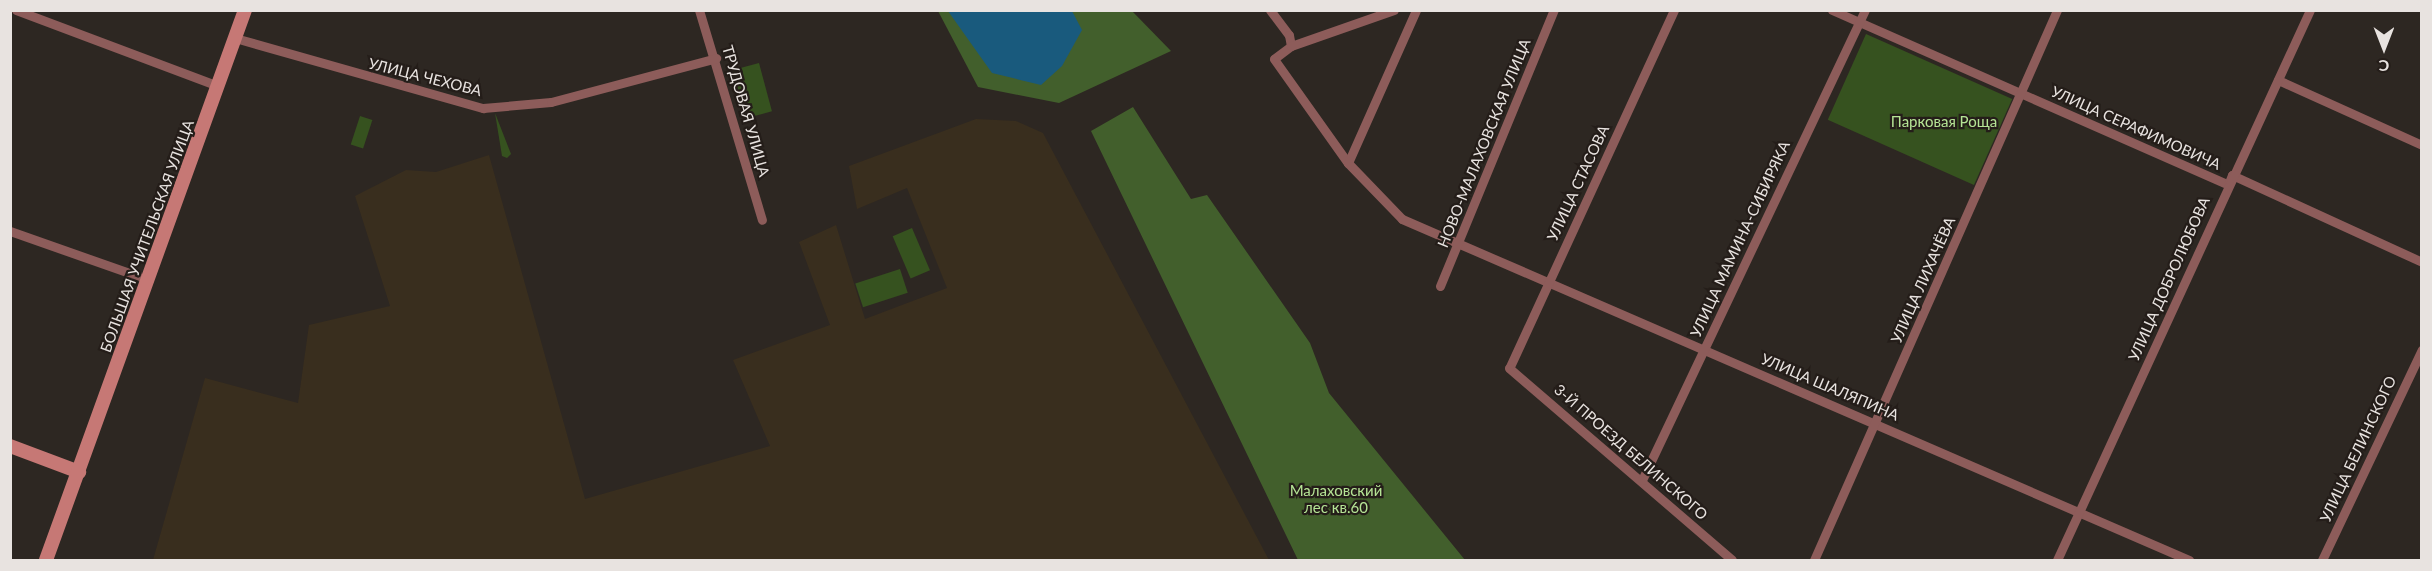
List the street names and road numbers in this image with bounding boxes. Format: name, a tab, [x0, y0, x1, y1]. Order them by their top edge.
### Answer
street label: НОВО-МАЛАХОВСКАЯ УЛИЦА	[1434, 36, 1534, 250]
street label: ТРУДОВАЯ УЛИЦА	[719, 43, 773, 179]
street label: УЛИЦА ЧЕХОВА	[367, 54, 483, 100]
street label: УЛИЦА СЕРАФИМОВИЧА	[2049, 82, 2223, 174]
street label: БОЛЬШАЯ УЧИТЕЛЬСКАЯ УЛИЦА	[96, 117, 198, 355]
street label: УЛИЦА СТАСОВА	[1543, 122, 1613, 244]
street label: УЛИЦА МАМИНА-СИБИРЯКА	[1687, 138, 1793, 340]
street label: УЛИЦА ДОБРОЛЮБОВА	[2125, 194, 2213, 364]
street label: УЛИЦА ЛИХАЧЁВА	[1887, 214, 1959, 346]
street label: УЛИЦА ШАЛЯПИНА	[1758, 350, 1902, 424]
street label: УЛИЦА БЕЛИНСКОГО	[2316, 373, 2400, 525]
street label: 3-Й ПРОЕЗД БЕЛИНСКОГО	[1551, 380, 1711, 524]

